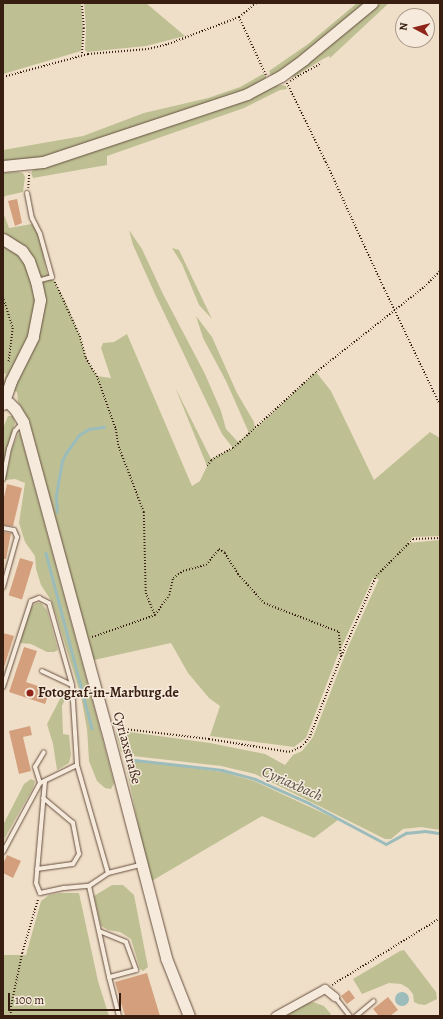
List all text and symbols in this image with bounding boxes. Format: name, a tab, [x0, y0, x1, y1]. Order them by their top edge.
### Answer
north arrow	[395, 8, 435, 48]
text: N	[396, 22, 412, 31]
place label: Fotograf-in-Marburg.de	[38, 685, 179, 701]
marker: Fotograf-in-Marburg.de	[25, 688, 35, 698]
street label: Cyriaxstraße	[109, 710, 145, 786]
water label: Cyriaxbach	[259, 763, 325, 805]
scale bar	[10, 985, 123, 1011]
text: 100 m	[15, 992, 44, 1008]

